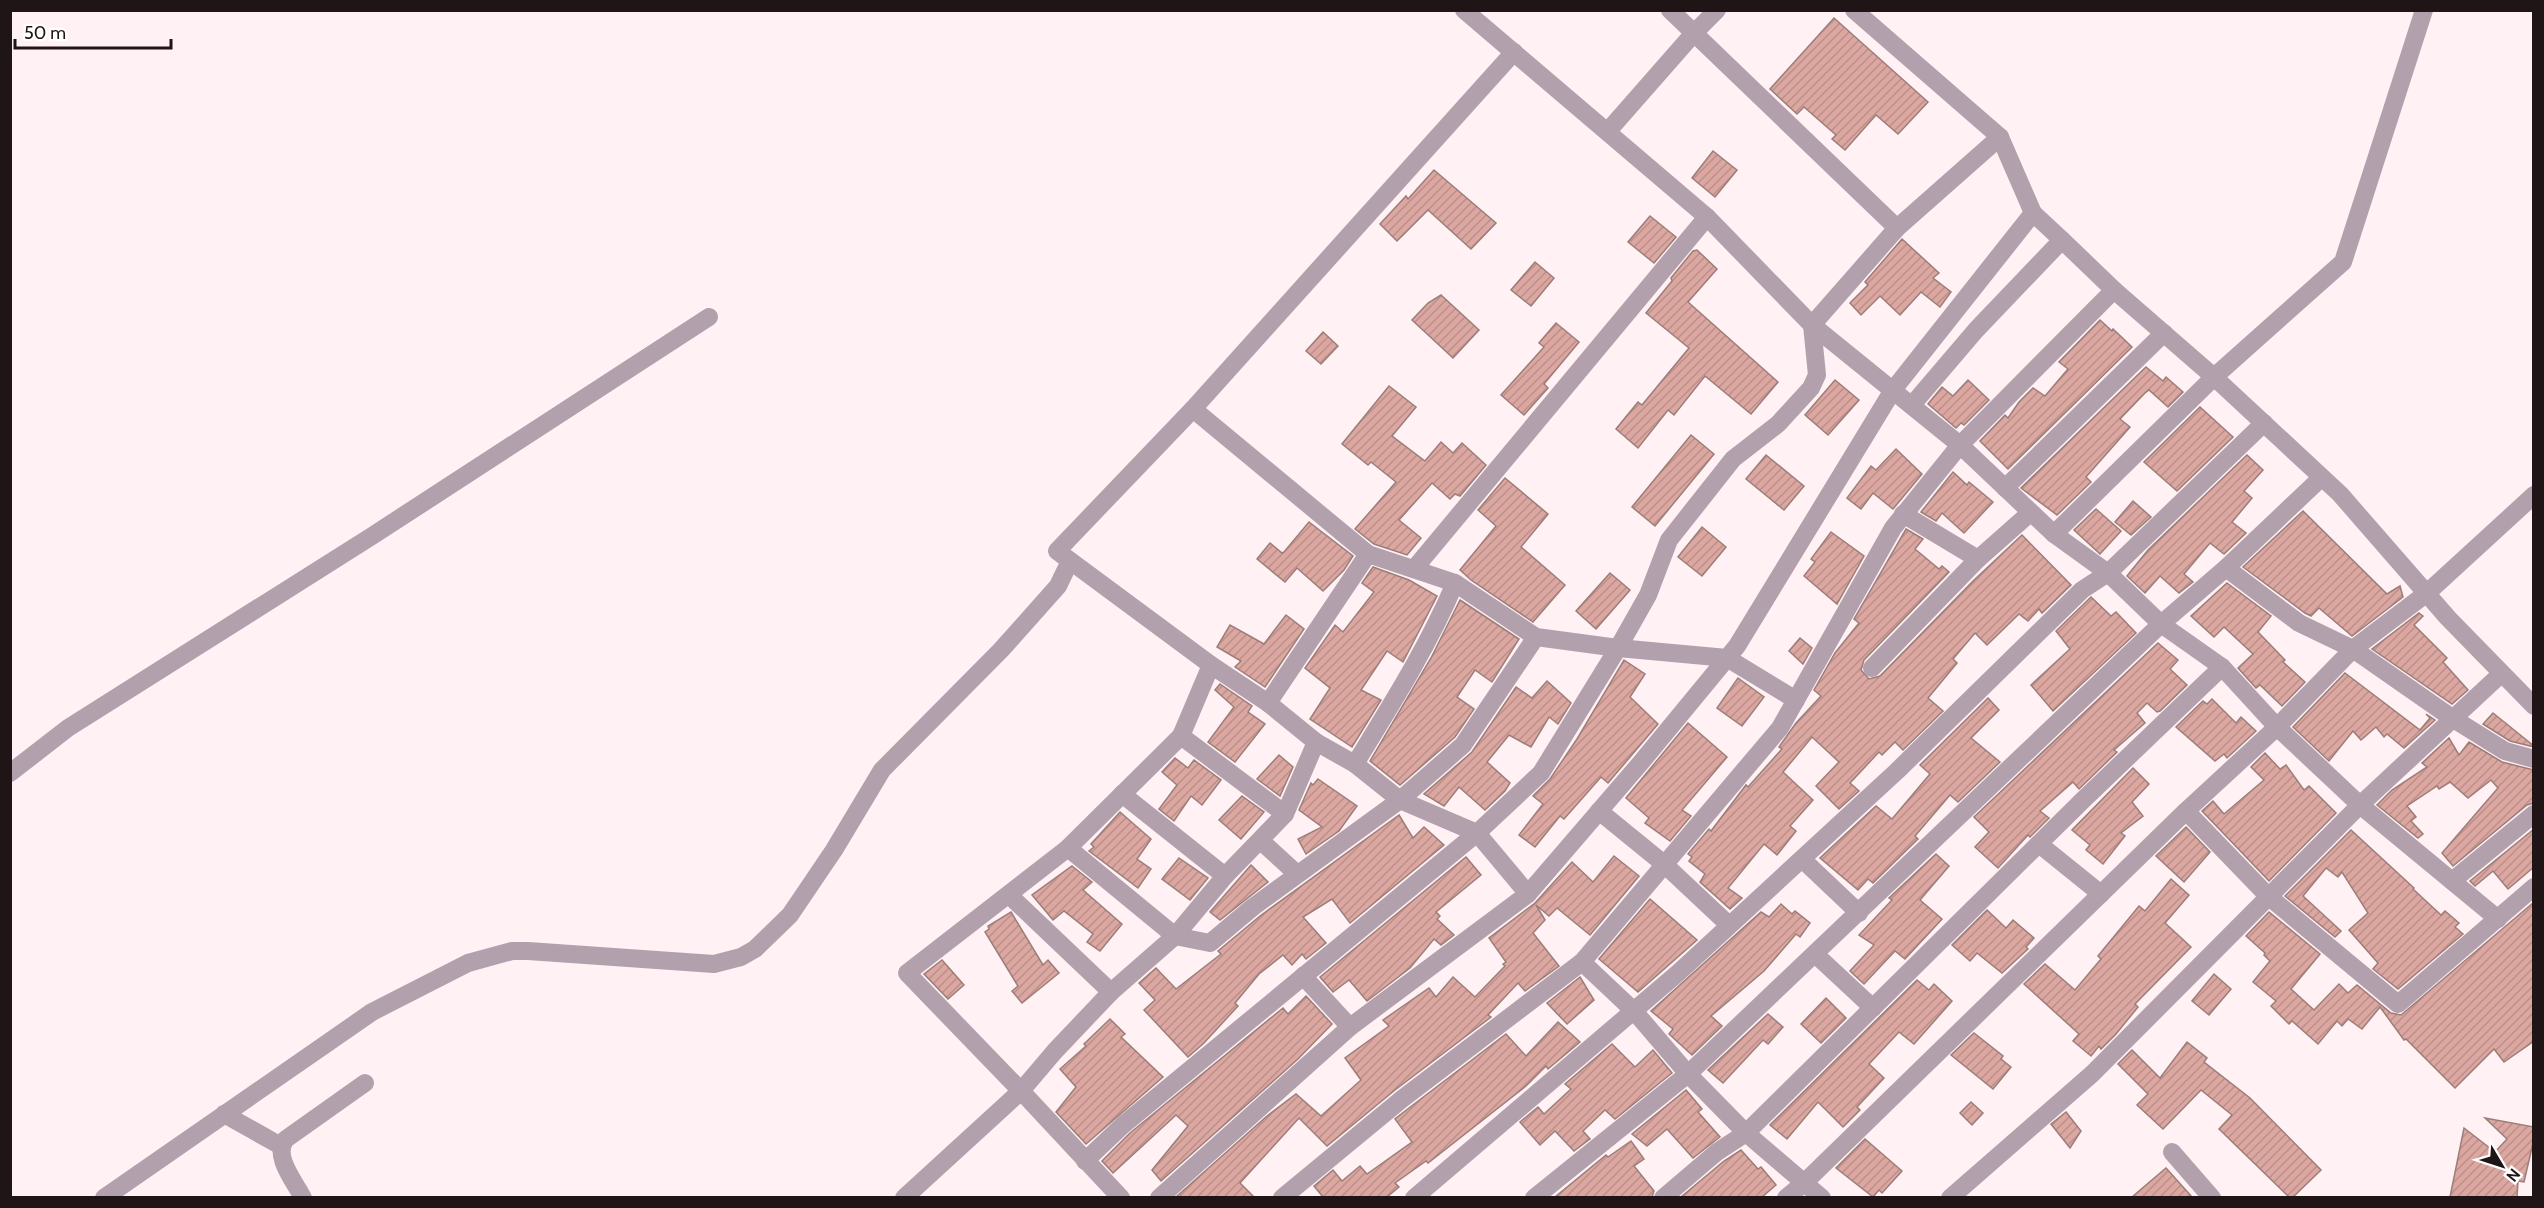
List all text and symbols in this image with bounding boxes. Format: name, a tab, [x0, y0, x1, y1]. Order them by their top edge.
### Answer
scale bar	[15, 12, 171, 50]
text: 50 m	[24, 22, 66, 44]
north arrow	[2472, 1136, 2532, 1196]
text: N	[2502, 1165, 2524, 1185]

